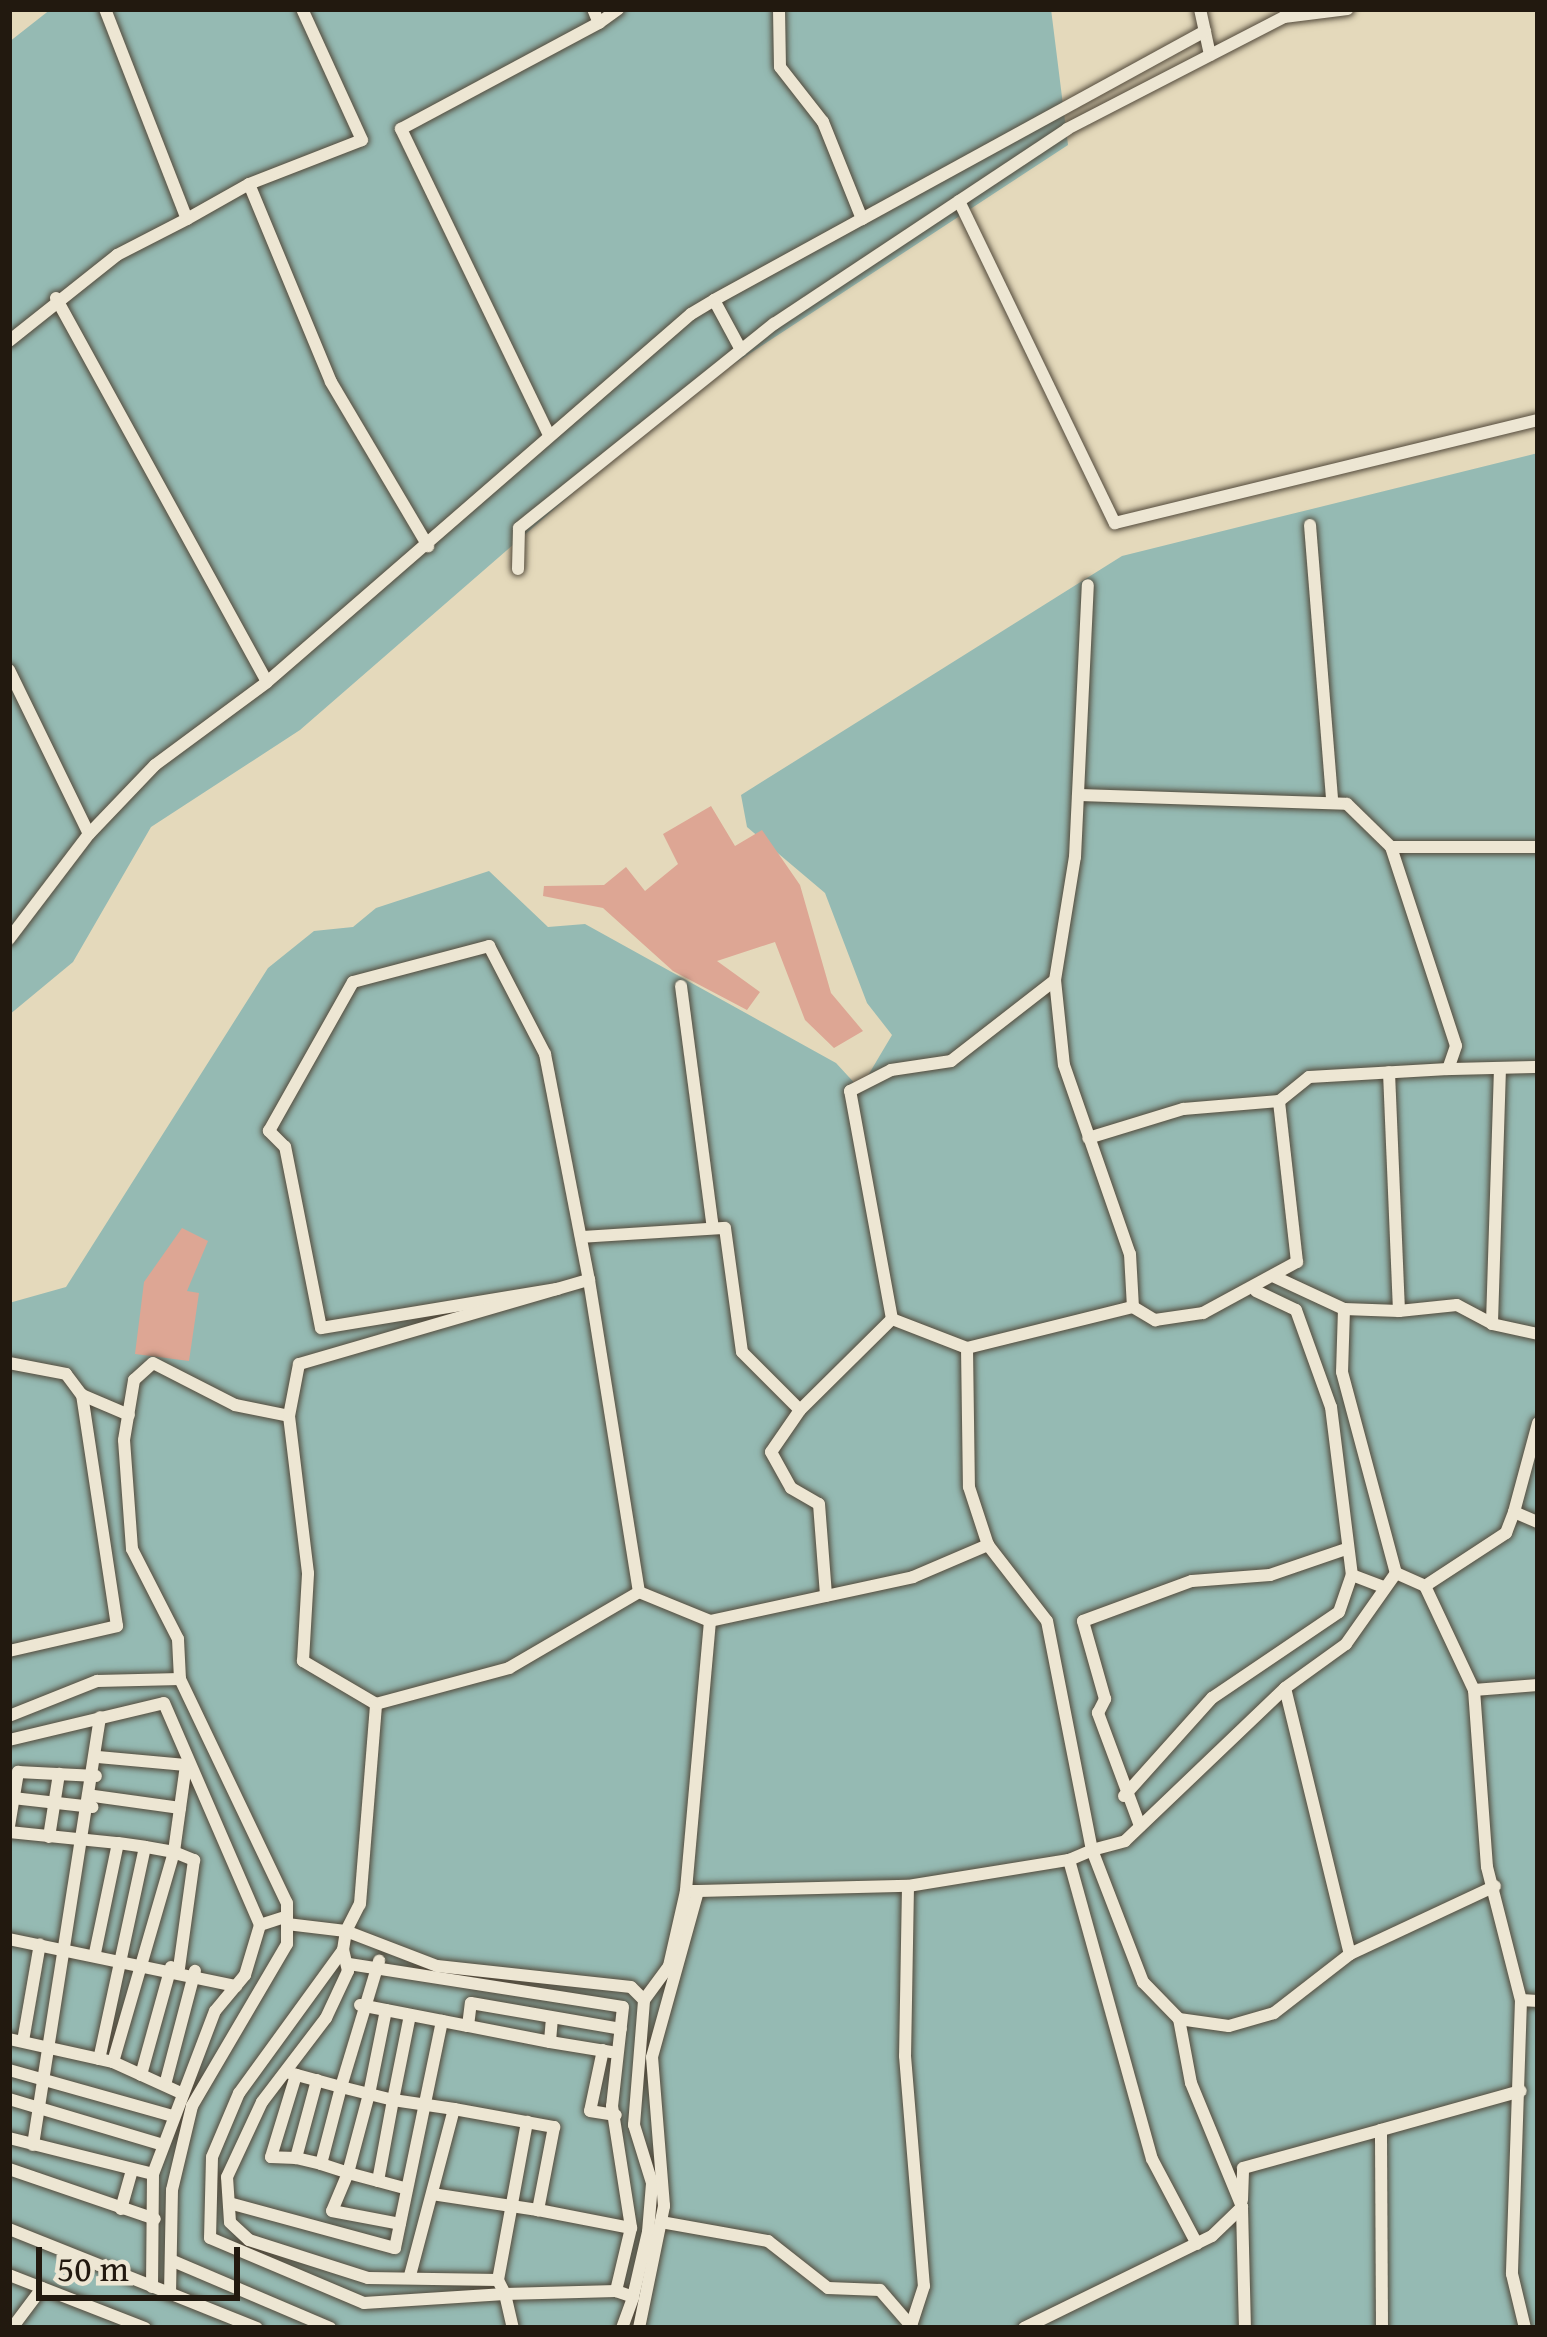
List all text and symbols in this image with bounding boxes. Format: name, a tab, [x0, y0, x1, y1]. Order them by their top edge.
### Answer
scale bar	[42, 2223, 246, 2297]
text: 50 m	[57, 2241, 129, 2294]

